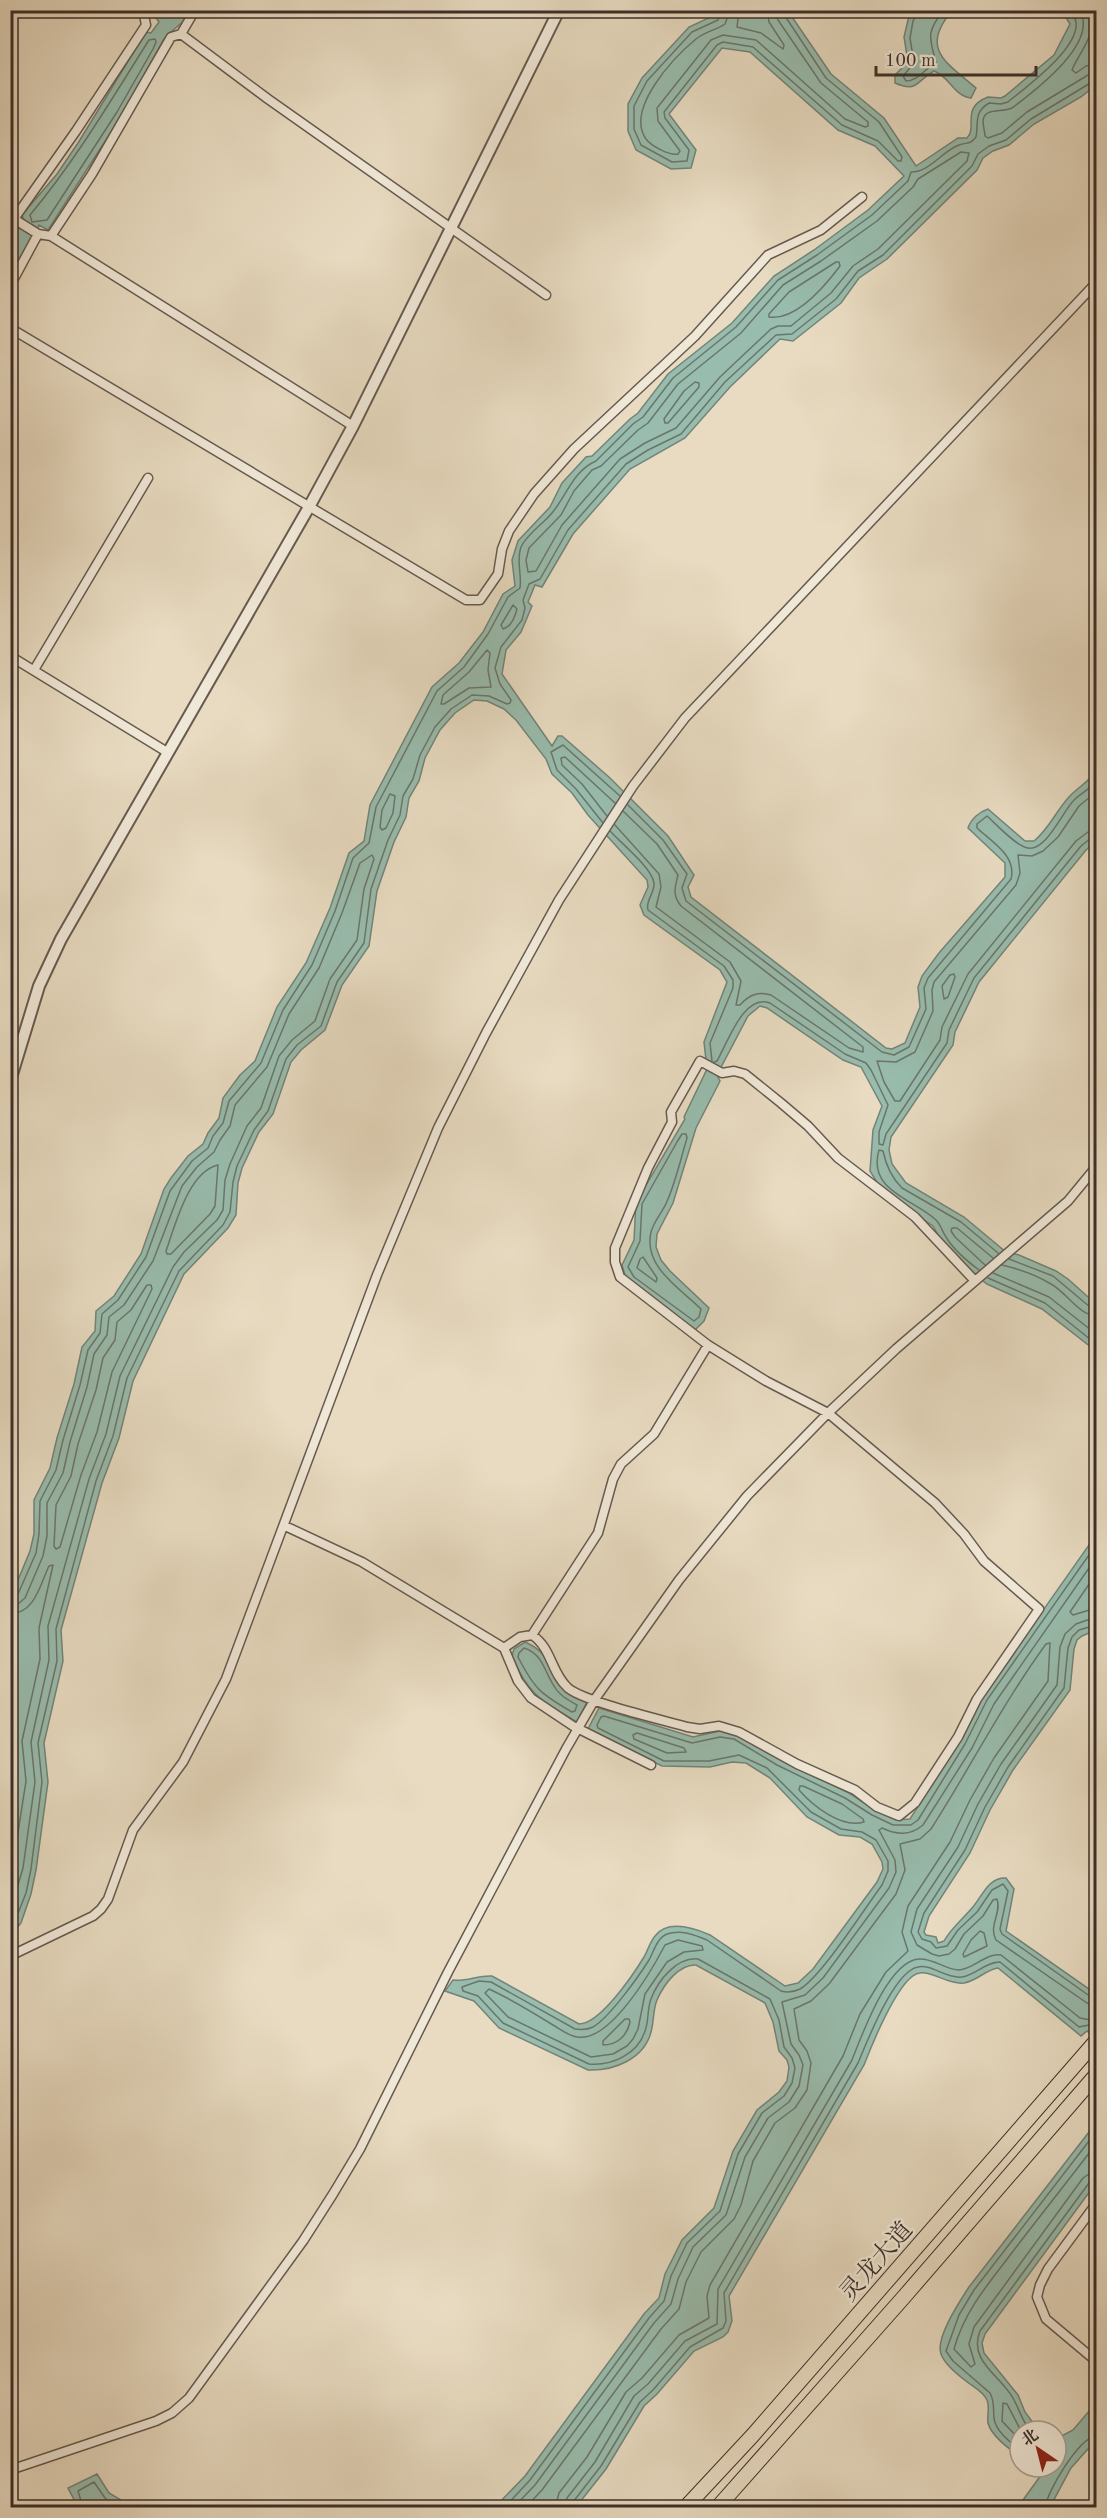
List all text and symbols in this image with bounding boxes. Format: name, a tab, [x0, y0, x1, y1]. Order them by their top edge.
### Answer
scale bar	[876, 39, 1036, 77]
text: 100 m	[885, 52, 936, 70]
street label: 灵龙大道	[835, 2216, 918, 2306]
north arrow	[1008, 2419, 1068, 2479]
text: 北	[1018, 2426, 1042, 2449]

